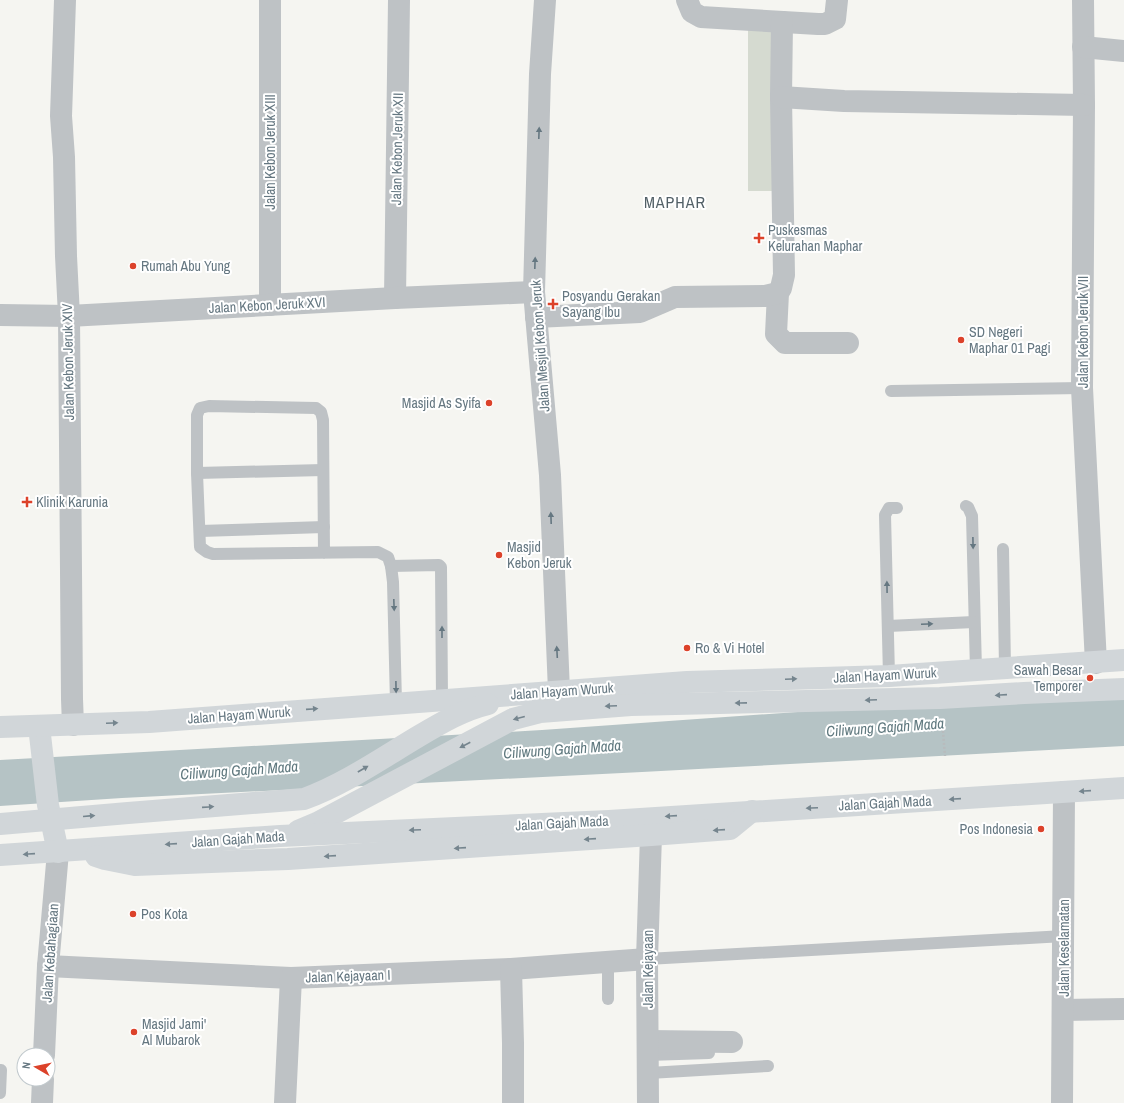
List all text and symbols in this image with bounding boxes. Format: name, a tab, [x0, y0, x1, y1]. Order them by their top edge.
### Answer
street label: Jalan Kebon Jeruk XII	[387, 93, 407, 205]
street label: Jalan Kebon Jeruk XIII	[261, 94, 279, 210]
one-way arrow	[535, 127, 542, 139]
district label: MAPHAR	[644, 191, 706, 213]
place label: Puskesmas Kelurahan Maphar	[768, 221, 863, 255]
marker: Puskesmas Kelurahan Maphar	[753, 232, 765, 244]
one-way arrow	[532, 256, 538, 269]
place label: Rumah Abu Yung	[141, 257, 231, 275]
marker: Rumah Abu Yung	[128, 261, 138, 271]
street label: Jalan Kebon Jeruk VII	[1074, 276, 1092, 388]
street label: Jalan Mesjid Kebon Jeruk	[526, 279, 554, 413]
place label: Posyandu Gerakan Sayang Ibu	[562, 287, 660, 321]
street label: Jalan Kebon Jeruk XVI	[208, 293, 326, 317]
marker: Posyandu Gerakan Sayang Ibu	[547, 298, 559, 310]
street label: Jalan Kebon Jeruk XIV	[58, 303, 78, 421]
place label: SD Negeri Maphar 01 Pagi	[969, 323, 1051, 357]
marker: SD Negeri Maphar 01 Pagi	[956, 335, 966, 345]
place label: Masjid As Syifa	[402, 394, 482, 412]
marker: Masjid As Syifa	[484, 398, 494, 408]
place label: Klinik Karunia	[36, 493, 109, 511]
marker: Klinik Karunia	[21, 496, 33, 508]
one-way arrow	[548, 512, 555, 524]
one-way arrow	[970, 537, 976, 550]
place label: Masjid Kebon Jeruk	[507, 538, 572, 572]
marker: Masjid Kebon Jeruk	[494, 550, 504, 560]
one-way arrow	[884, 580, 890, 593]
one-way arrow	[391, 599, 397, 612]
one-way arrow	[921, 621, 934, 627]
one-way arrow	[439, 625, 445, 638]
place label: Ro & Vi Hotel	[695, 639, 764, 657]
marker: Ro & Vi Hotel	[682, 643, 692, 653]
one-way arrow	[553, 646, 560, 658]
place label: Sawah Besar Temporer	[1014, 661, 1082, 695]
street label: Jalan Hayam Wuruk	[833, 663, 937, 687]
marker: Sawah Besar Temporer	[1085, 673, 1095, 683]
one-way arrow	[785, 676, 798, 682]
street label: Jalan Hayam Wuruk	[510, 678, 614, 704]
one-way arrow	[393, 681, 399, 694]
one-way arrow	[995, 691, 1007, 698]
one-way arrow	[864, 697, 877, 703]
one-way arrow	[734, 700, 747, 706]
street label: Jalan Hayam Wuruk	[187, 702, 291, 728]
one-way arrow	[605, 703, 617, 710]
one-way arrow	[306, 706, 318, 713]
water label: Ciliwung Gajah Mada	[825, 712, 945, 742]
one-way arrow	[513, 715, 525, 721]
one-way arrow	[106, 720, 118, 727]
water label: Ciliwung Gajah Mada	[502, 734, 622, 764]
one-way arrow	[459, 741, 471, 748]
water label: Ciliwung Gajah Mada	[179, 755, 299, 785]
one-way arrow	[357, 765, 369, 772]
one-way arrow	[1079, 787, 1091, 794]
street label: Jalan Gajah Mada	[838, 792, 933, 814]
one-way arrow	[948, 796, 961, 802]
one-way arrow	[202, 803, 214, 810]
one-way arrow	[806, 804, 818, 811]
street label: Jalan Gajah Mada	[515, 812, 610, 834]
one-way arrow	[83, 813, 95, 819]
one-way arrow	[665, 813, 677, 820]
place label: Pos Indonesia	[960, 820, 1034, 838]
marker: Pos Indonesia	[1036, 824, 1046, 834]
street label: Jalan Gajah Mada	[191, 827, 286, 851]
one-way arrow	[408, 827, 421, 833]
one-way arrow	[713, 827, 725, 834]
one-way arrow	[584, 836, 596, 843]
one-way arrow	[165, 840, 177, 847]
one-way arrow	[454, 844, 466, 851]
one-way arrow	[23, 850, 35, 857]
one-way arrow	[324, 853, 336, 860]
street label: Jalan Keselamatan	[1055, 899, 1073, 997]
street label: Jalan Kebahagiaan	[38, 903, 62, 1003]
place label: Pos Kota	[141, 905, 188, 923]
marker: Pos Kota	[128, 909, 138, 919]
street label: Jalan Kejayaan	[639, 930, 657, 1008]
street label: Jalan Kejayaan I	[305, 966, 391, 986]
place label: Masjid Jami' Al Mubarok	[141, 1015, 206, 1049]
marker: Masjid Jami' Al Mubarok	[129, 1027, 139, 1037]
north arrow	[16, 1047, 56, 1087]
text: N	[19, 1061, 34, 1070]

